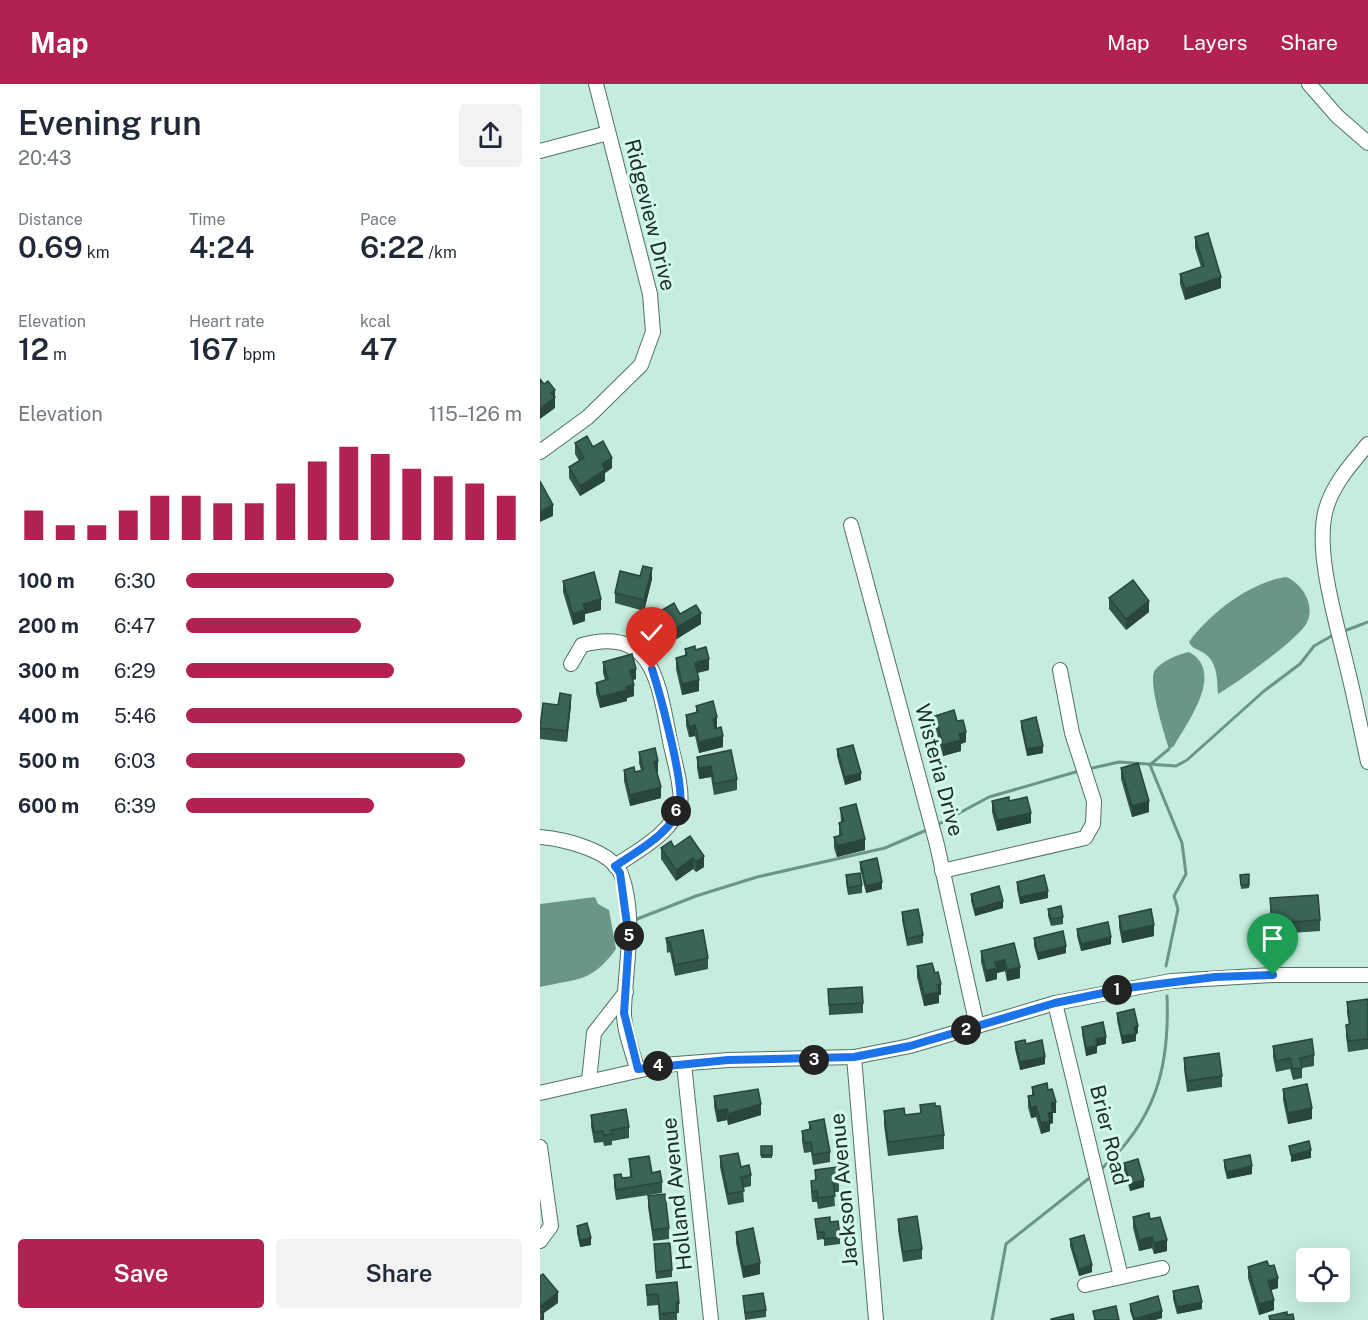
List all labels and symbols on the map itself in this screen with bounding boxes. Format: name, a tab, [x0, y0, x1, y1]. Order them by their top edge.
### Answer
street label: Ridgeview Drive	[620, 136, 681, 293]
pin	[626, 607, 677, 669]
street label: Wisteria Drive	[910, 701, 969, 839]
pin: 6	[661, 796, 691, 826]
pin	[1247, 913, 1298, 975]
pin: 5	[614, 921, 644, 951]
pin: 1	[1102, 975, 1132, 1005]
pin: 2	[951, 1015, 981, 1045]
pin: 3	[799, 1045, 829, 1075]
pin: 4	[643, 1051, 673, 1081]
street label: Brier Road	[1085, 1082, 1134, 1188]
street label: Jackson Avenue	[824, 1112, 863, 1268]
street label: Holland Avenue	[656, 1116, 697, 1272]

